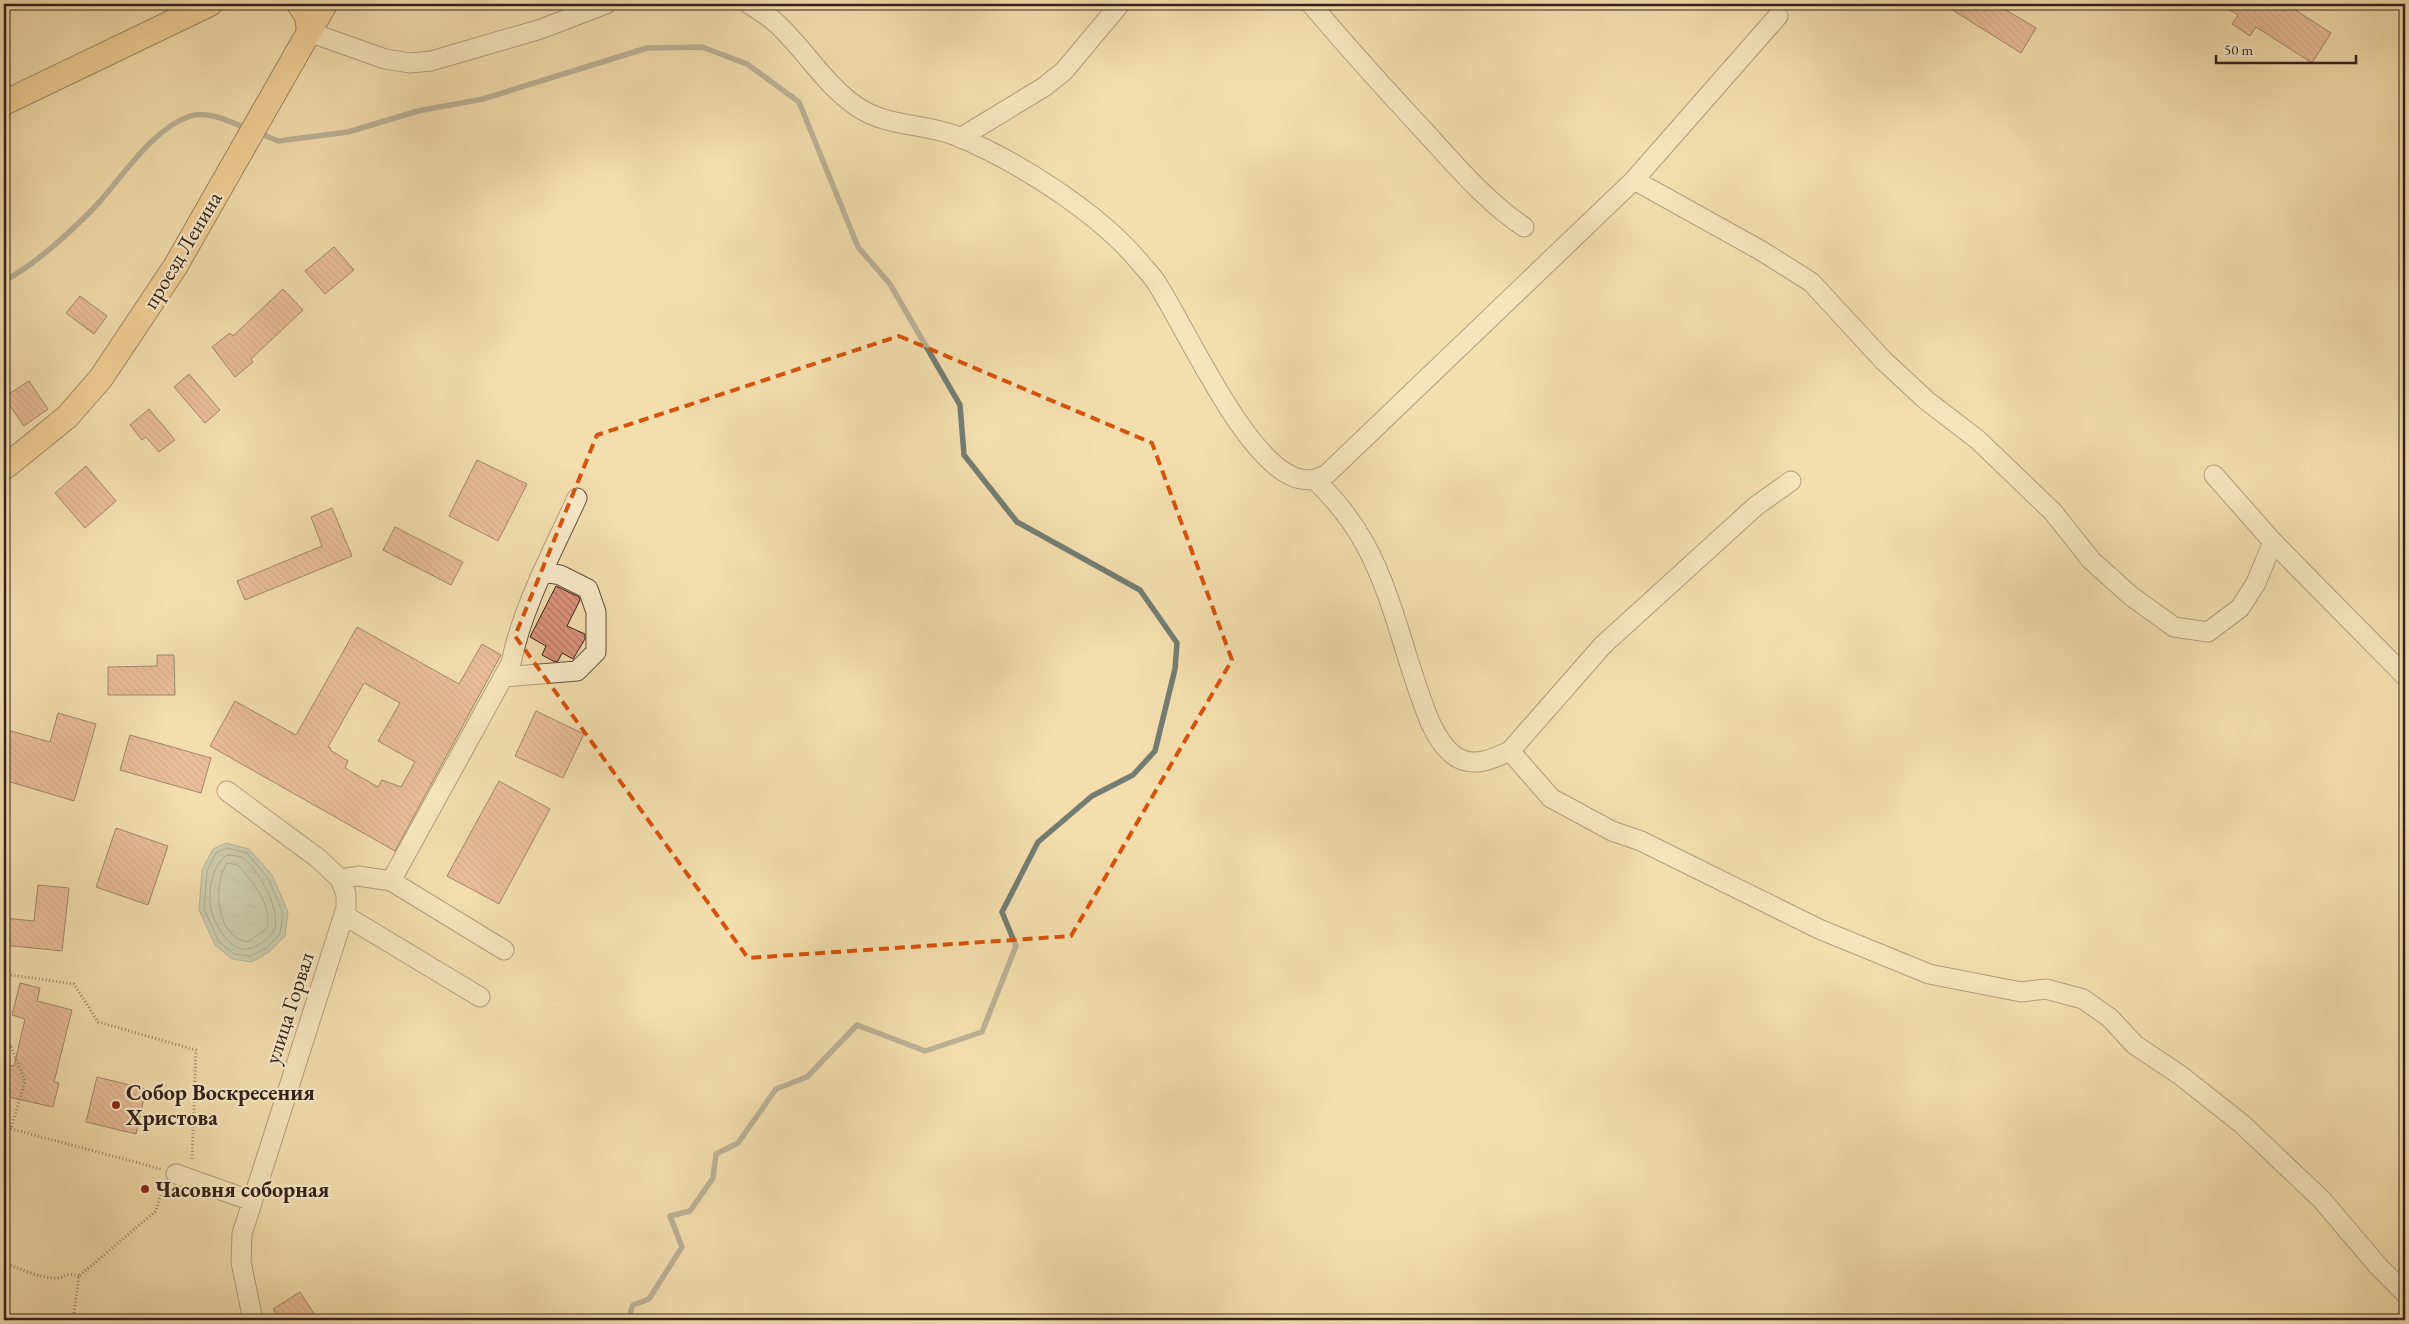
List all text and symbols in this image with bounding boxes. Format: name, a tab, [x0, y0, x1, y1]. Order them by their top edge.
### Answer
scale bar	[2216, 32, 2356, 64]
text: 50 m	[2224, 40, 2253, 59]
street label: проезд Ленина	[136, 186, 229, 314]
street label: улица Горвал	[257, 948, 321, 1068]
place label: Собор Воскресения Христова	[125, 1078, 315, 1132]
marker: Собор Воскресения Христова	[110, 1099, 122, 1111]
place label: Часовня соборная	[155, 1175, 330, 1204]
marker: Часовня соборная	[139, 1183, 151, 1195]

